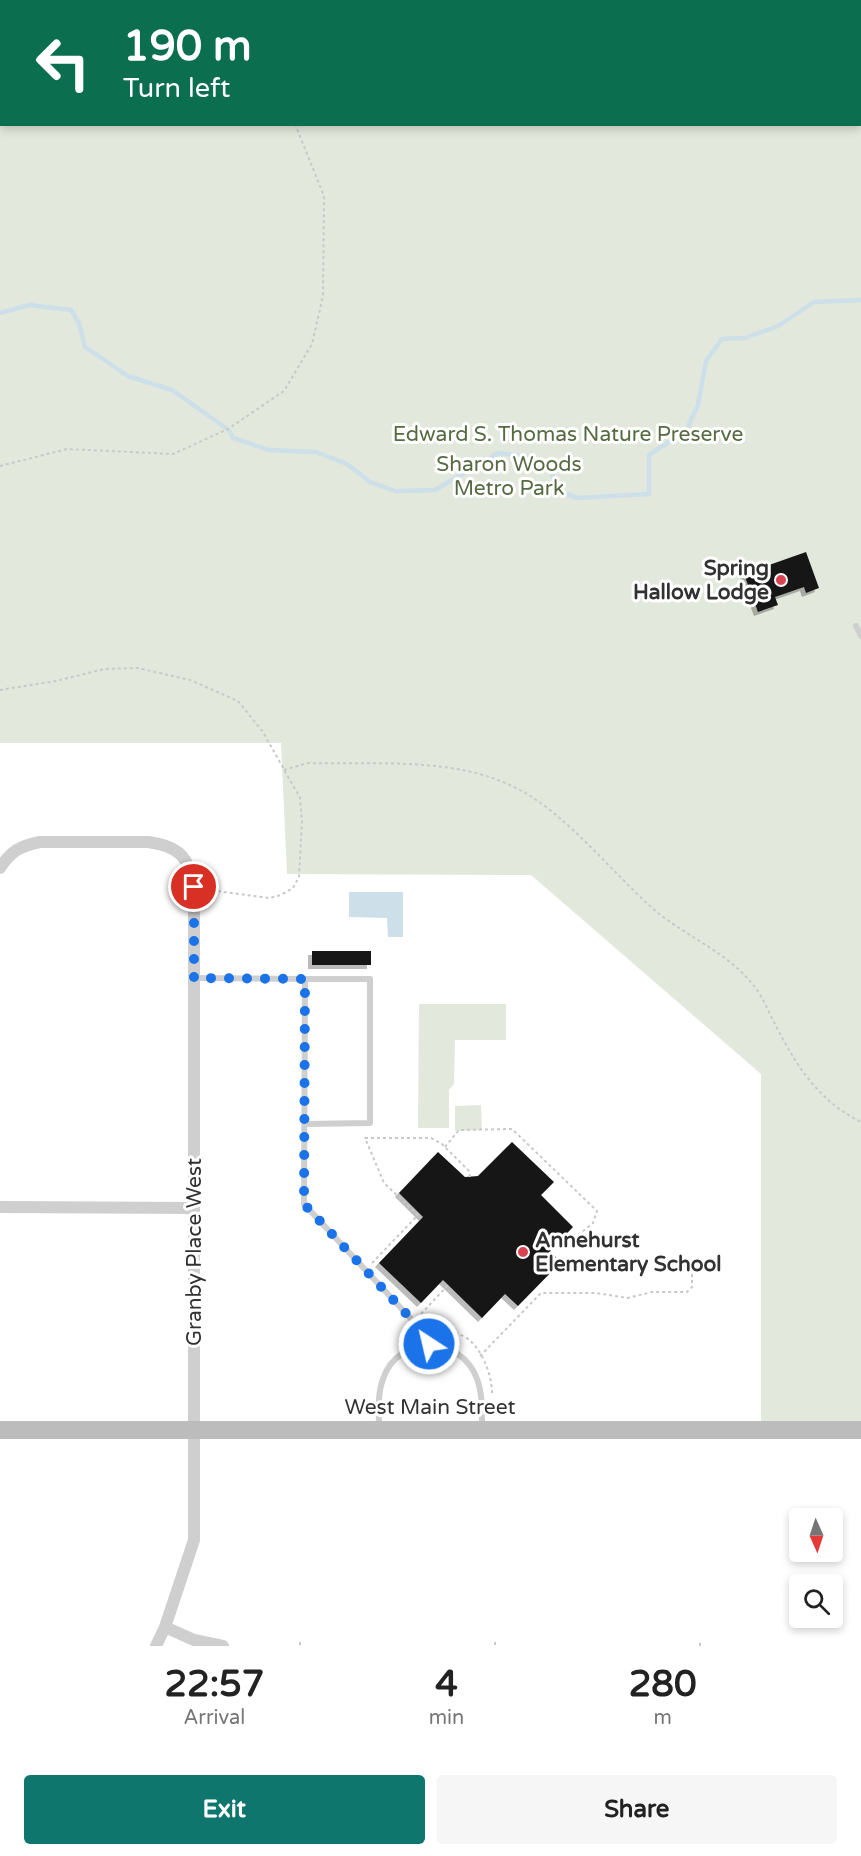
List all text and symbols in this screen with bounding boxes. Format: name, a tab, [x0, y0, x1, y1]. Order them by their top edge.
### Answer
text: 190 m	[123, 21, 252, 72]
icon: left	[24, 24, 102, 102]
text: Turn left	[123, 72, 230, 105]
park label: Edward S. Thomas Nature Preserve	[393, 422, 743, 447]
park label: Sharon Woods Metro Park	[436, 452, 582, 501]
place label: Spring Hallow Lodge	[633, 556, 769, 605]
marker: Spring Hallow Lodge	[774, 573, 788, 587]
pin	[168, 861, 219, 912]
icon: arrive	[177, 870, 210, 903]
street label: Granby Place West	[182, 1158, 207, 1346]
place label: Annehurst Elementary School	[535, 1228, 722, 1277]
marker: Annehurst Elementary School	[516, 1245, 530, 1259]
position arrow	[397, 1312, 461, 1376]
street label: West Main Street	[344, 1395, 516, 1420]
north arrow	[789, 1508, 843, 1562]
map controls	[789, 1508, 843, 1628]
button: search	[789, 1574, 843, 1628]
text: 22:57	[164, 1663, 264, 1706]
text: 4	[435, 1663, 458, 1706]
text: 280	[629, 1663, 697, 1706]
text: Arrival	[183, 1706, 245, 1730]
text: min	[429, 1706, 464, 1730]
text: m	[653, 1706, 672, 1730]
button: Exit	[24, 1775, 425, 1844]
button: Share	[437, 1775, 837, 1844]

